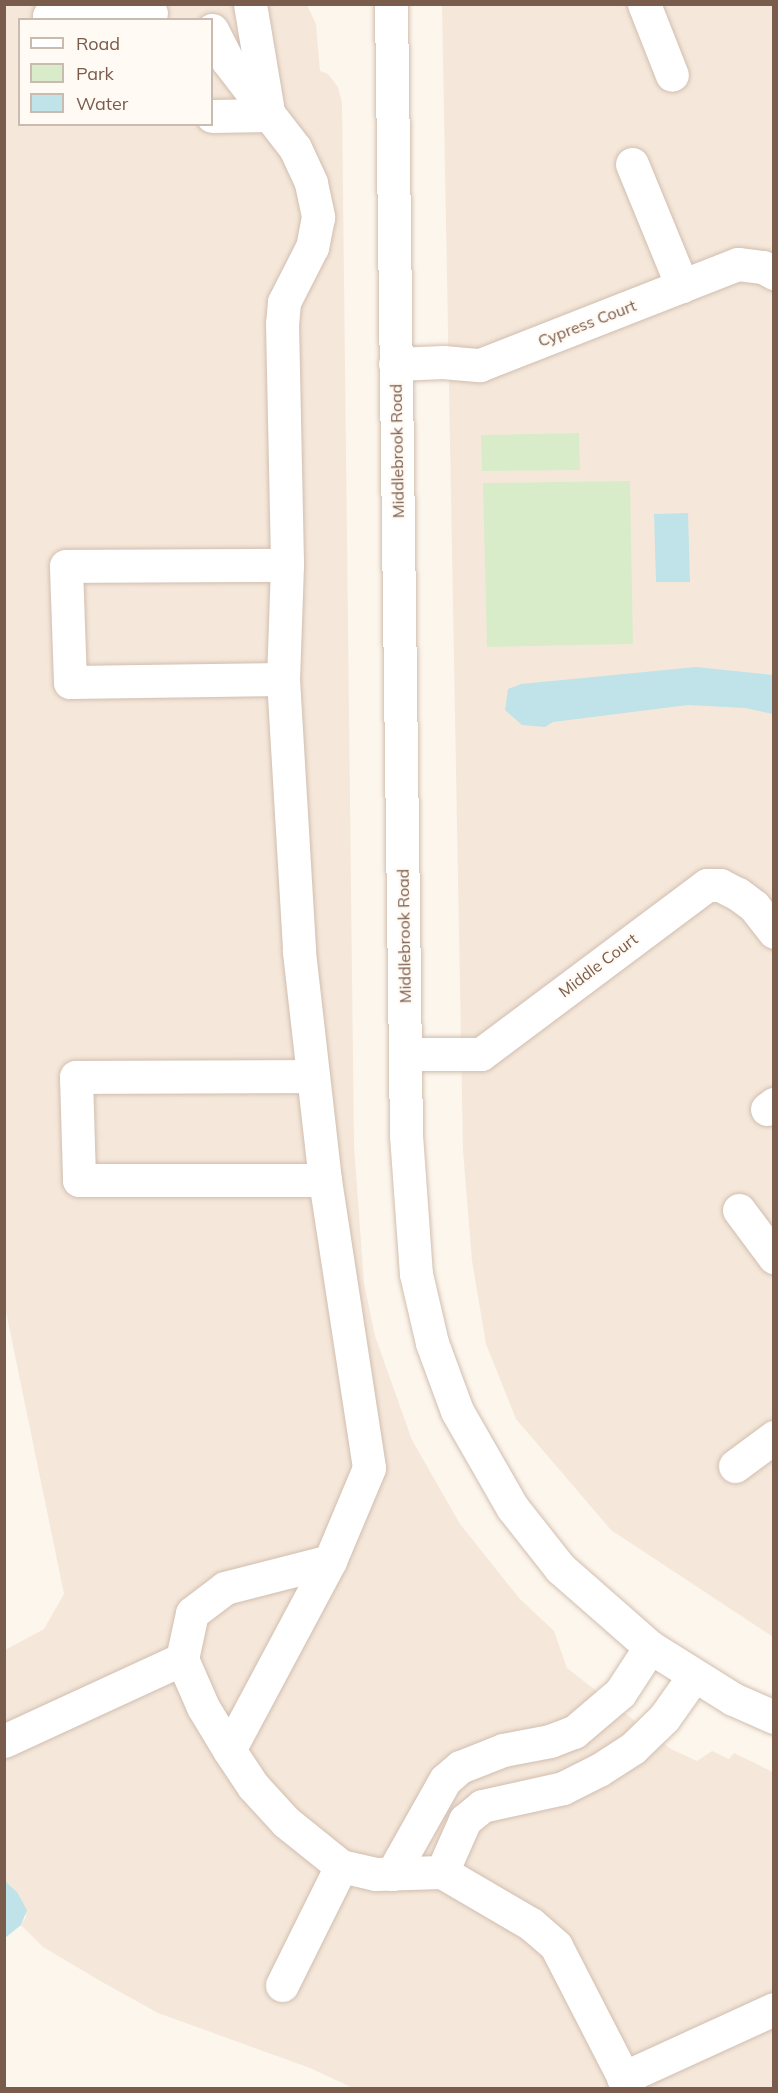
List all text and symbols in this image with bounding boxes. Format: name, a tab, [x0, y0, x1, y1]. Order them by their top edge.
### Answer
legend	[18, 18, 213, 126]
text: Road	[76, 32, 120, 55]
text: Park	[76, 62, 114, 85]
text: Water	[76, 92, 128, 115]
street label: Cypress Court	[535, 295, 639, 351]
street label: Middlebrook Road	[386, 384, 408, 518]
street label: Middlebrook Road	[393, 869, 415, 1003]
street label: Middle Court	[555, 929, 641, 1001]

